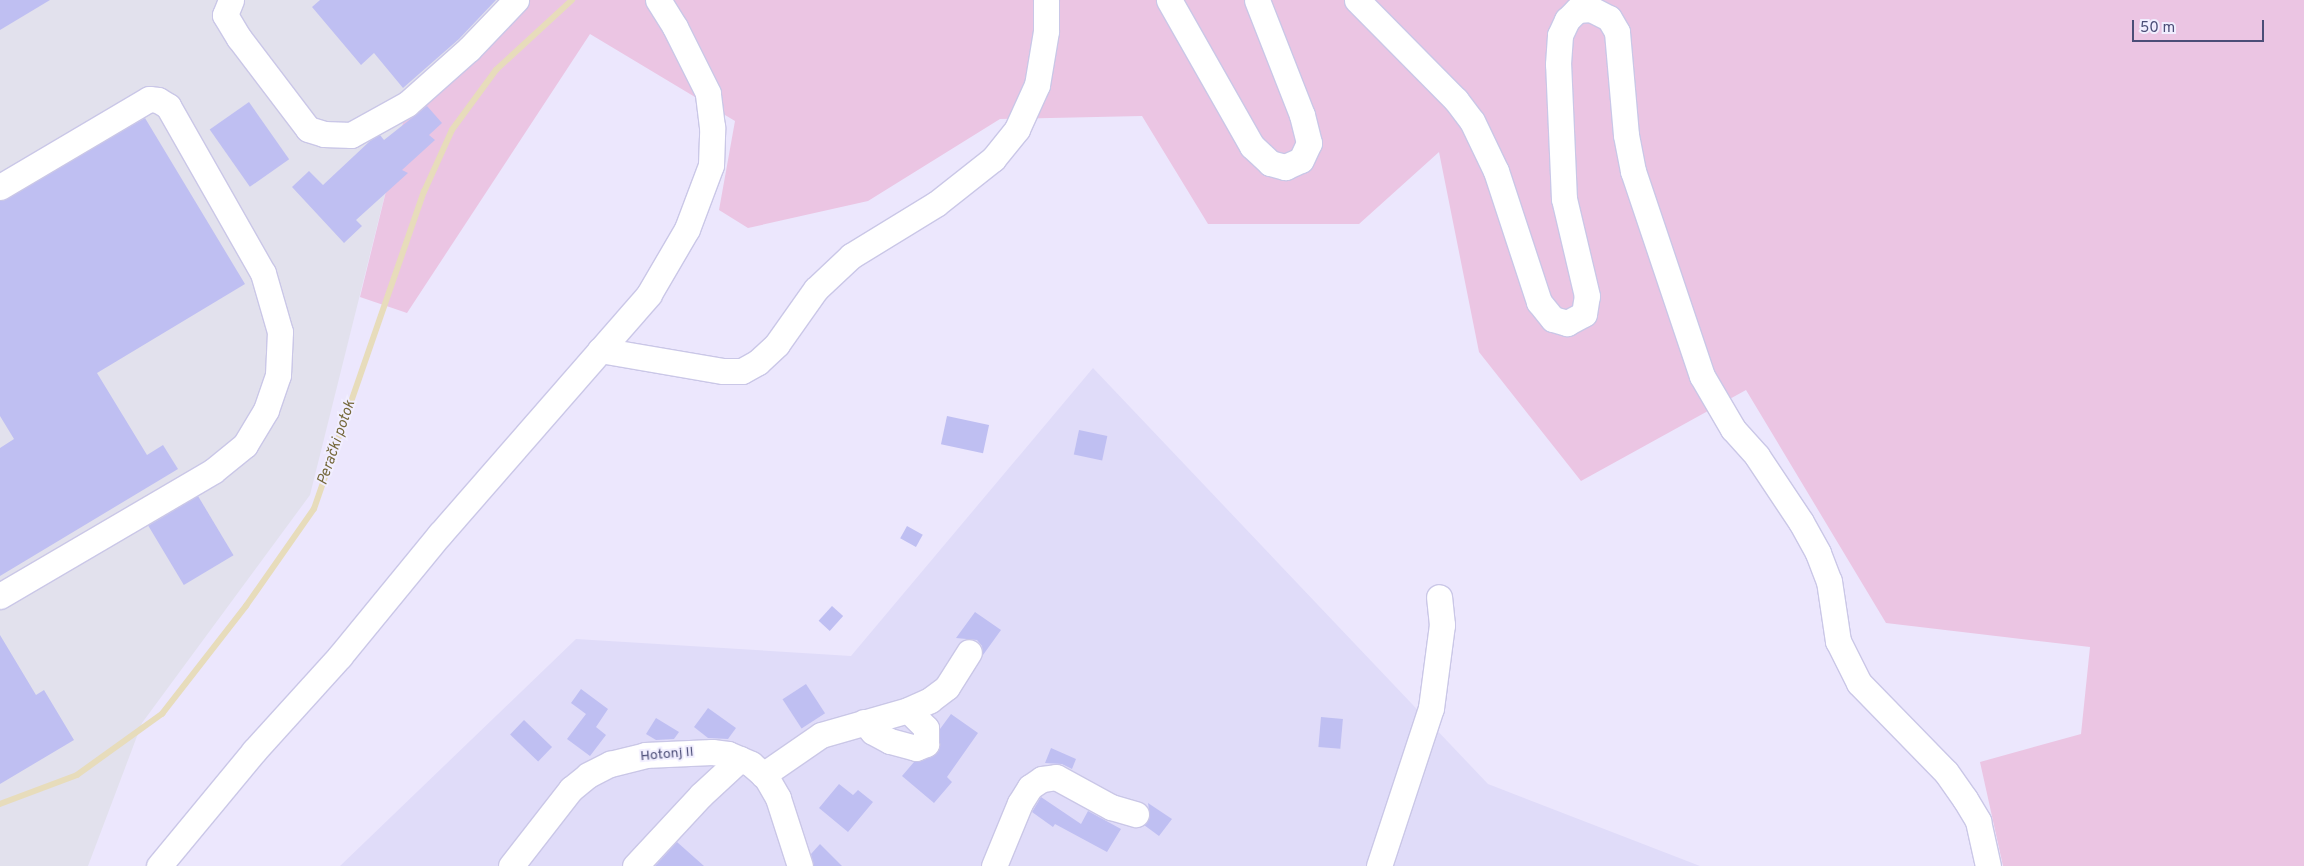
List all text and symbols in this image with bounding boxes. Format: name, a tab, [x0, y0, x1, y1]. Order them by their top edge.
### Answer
scale bar	[2134, 10, 2266, 42]
text: 50 m	[2140, 19, 2175, 38]
water label: Perački potok	[314, 398, 360, 488]
street label: Hotonj II	[640, 744, 694, 766]

